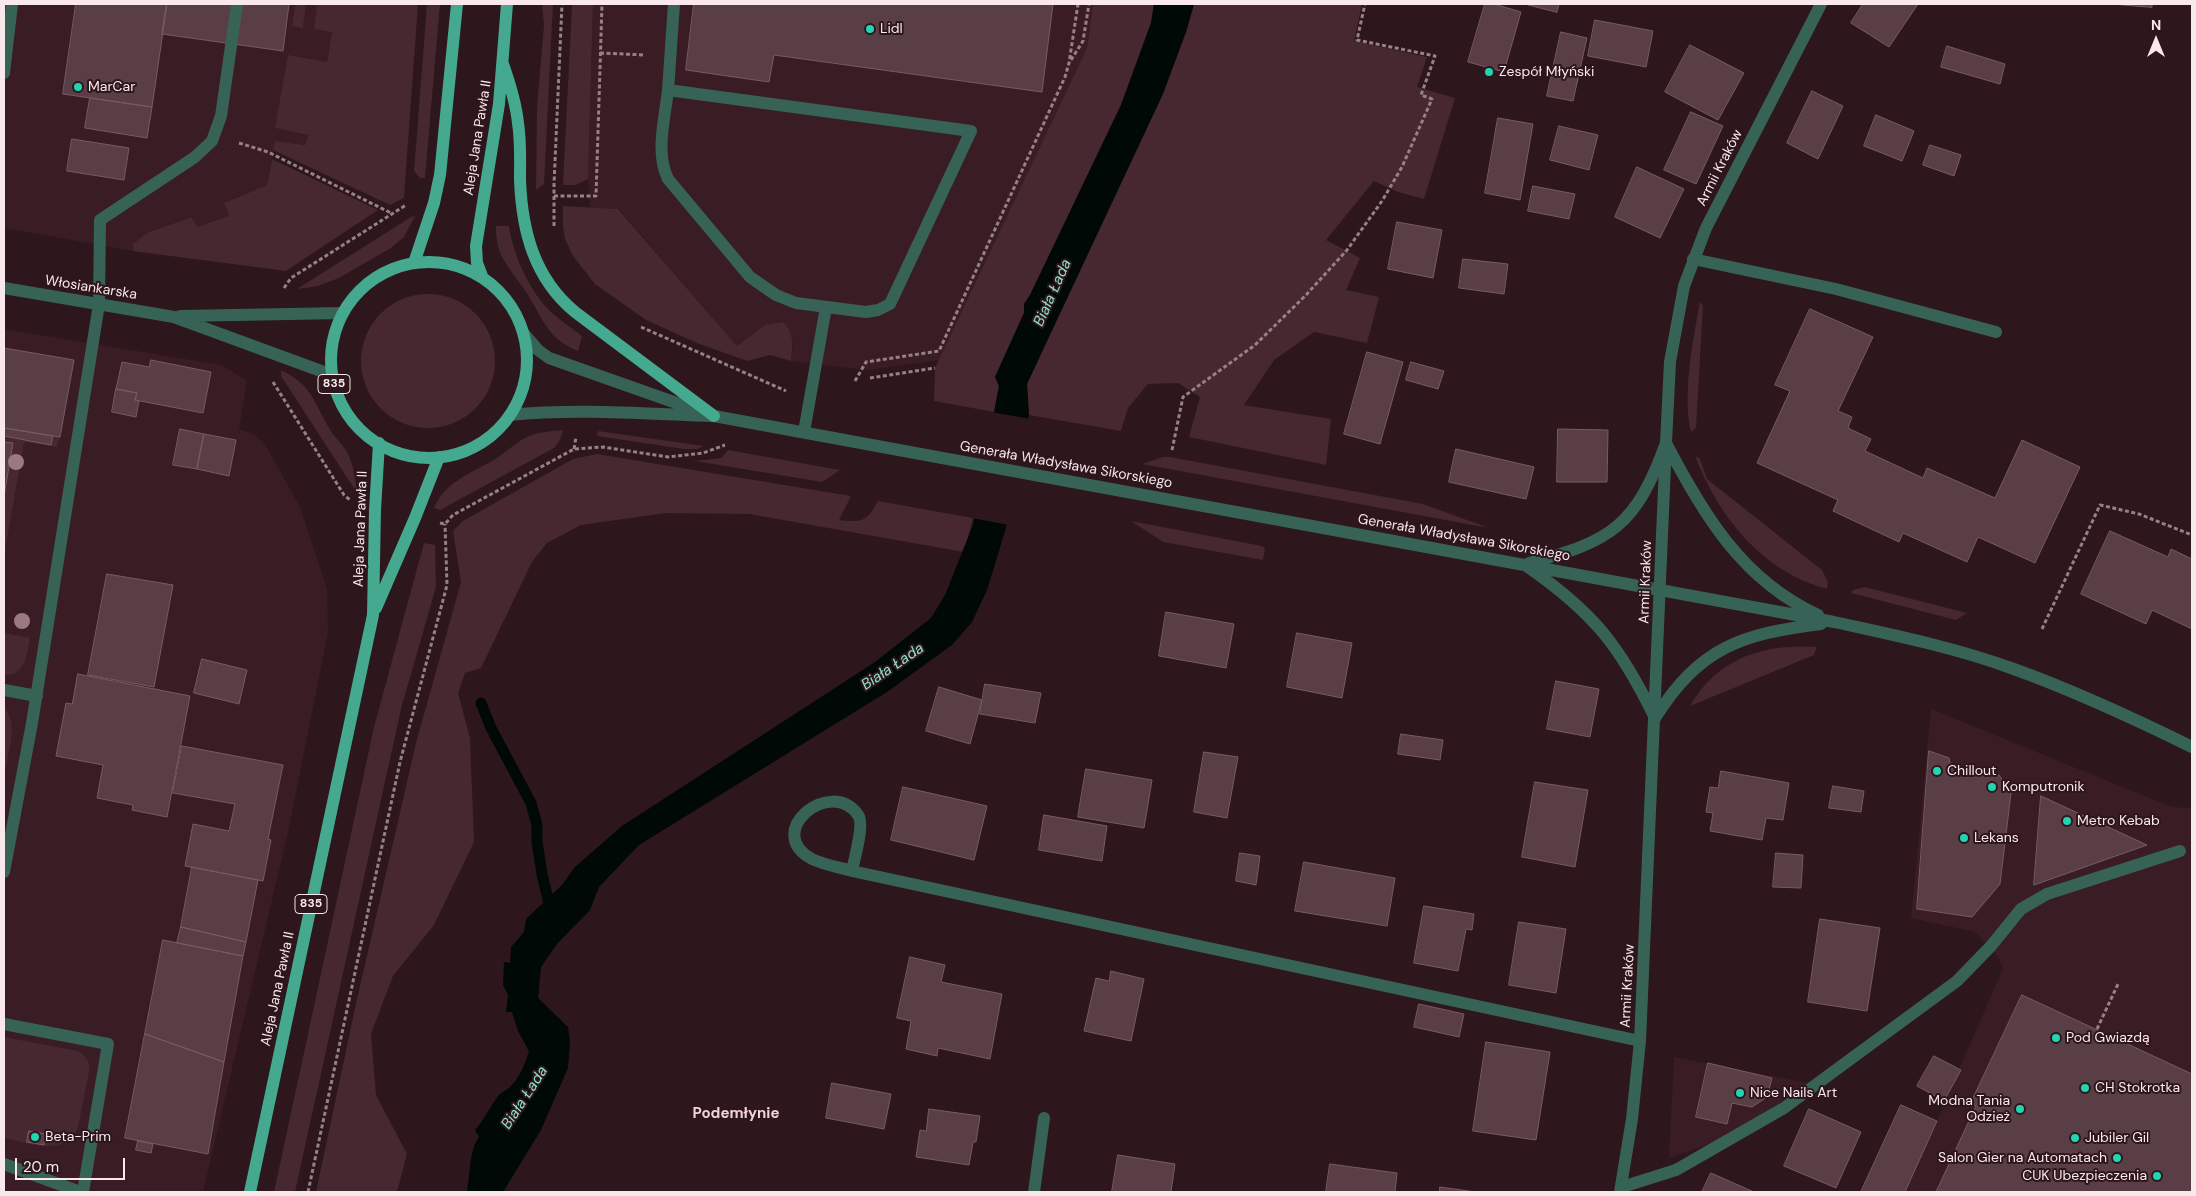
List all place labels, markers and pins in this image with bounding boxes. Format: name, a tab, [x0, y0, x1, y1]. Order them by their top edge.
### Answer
place label: Lidl	[880, 21, 903, 37]
marker: Lidl	[864, 23, 876, 35]
place label: Zespół Młyński	[1499, 64, 1594, 80]
marker: Zespół Młyński	[1483, 66, 1495, 78]
place label: MarCar	[88, 79, 135, 95]
marker: MarCar	[72, 81, 84, 93]
place label: Chillout	[1947, 763, 1997, 779]
marker: Chillout	[1931, 765, 1943, 777]
place label: Komputronik	[2002, 779, 2084, 795]
marker: Komputronik	[1986, 781, 1998, 793]
place label: Metro Kebab	[2077, 813, 2160, 829]
marker: Metro Kebab	[2061, 815, 2073, 827]
place label: Lekans	[1974, 830, 2019, 846]
marker: Lekans	[1958, 832, 1970, 844]
place label: Pod Gwiazdą	[2066, 1030, 2150, 1046]
marker: Pod Gwiazdą	[2050, 1032, 2062, 1044]
place label: CH Stokrotka	[2095, 1080, 2180, 1096]
marker: CH Stokrotka	[2079, 1082, 2091, 1094]
place label: Nice Nails Art	[1750, 1085, 1837, 1101]
marker: Nice Nails Art	[1734, 1087, 1746, 1099]
place label: Modna Tania Odzież	[1928, 1093, 2010, 1126]
marker: Modna Tania Odzież	[2014, 1103, 2026, 1115]
place label: Beta-Prim	[45, 1129, 111, 1145]
place label: Jubiler Gil	[2085, 1130, 2149, 1146]
marker: Beta-Prim	[29, 1131, 41, 1143]
marker: Jubiler Gil	[2069, 1132, 2081, 1144]
place label: Salon Gier na Automatach	[1938, 1150, 2107, 1166]
marker: Salon Gier na Automatach	[2111, 1152, 2123, 1164]
place label: CUK Ubezpieczenia	[2022, 1168, 2147, 1184]
marker: CUK Ubezpieczenia	[2151, 1170, 2163, 1182]

